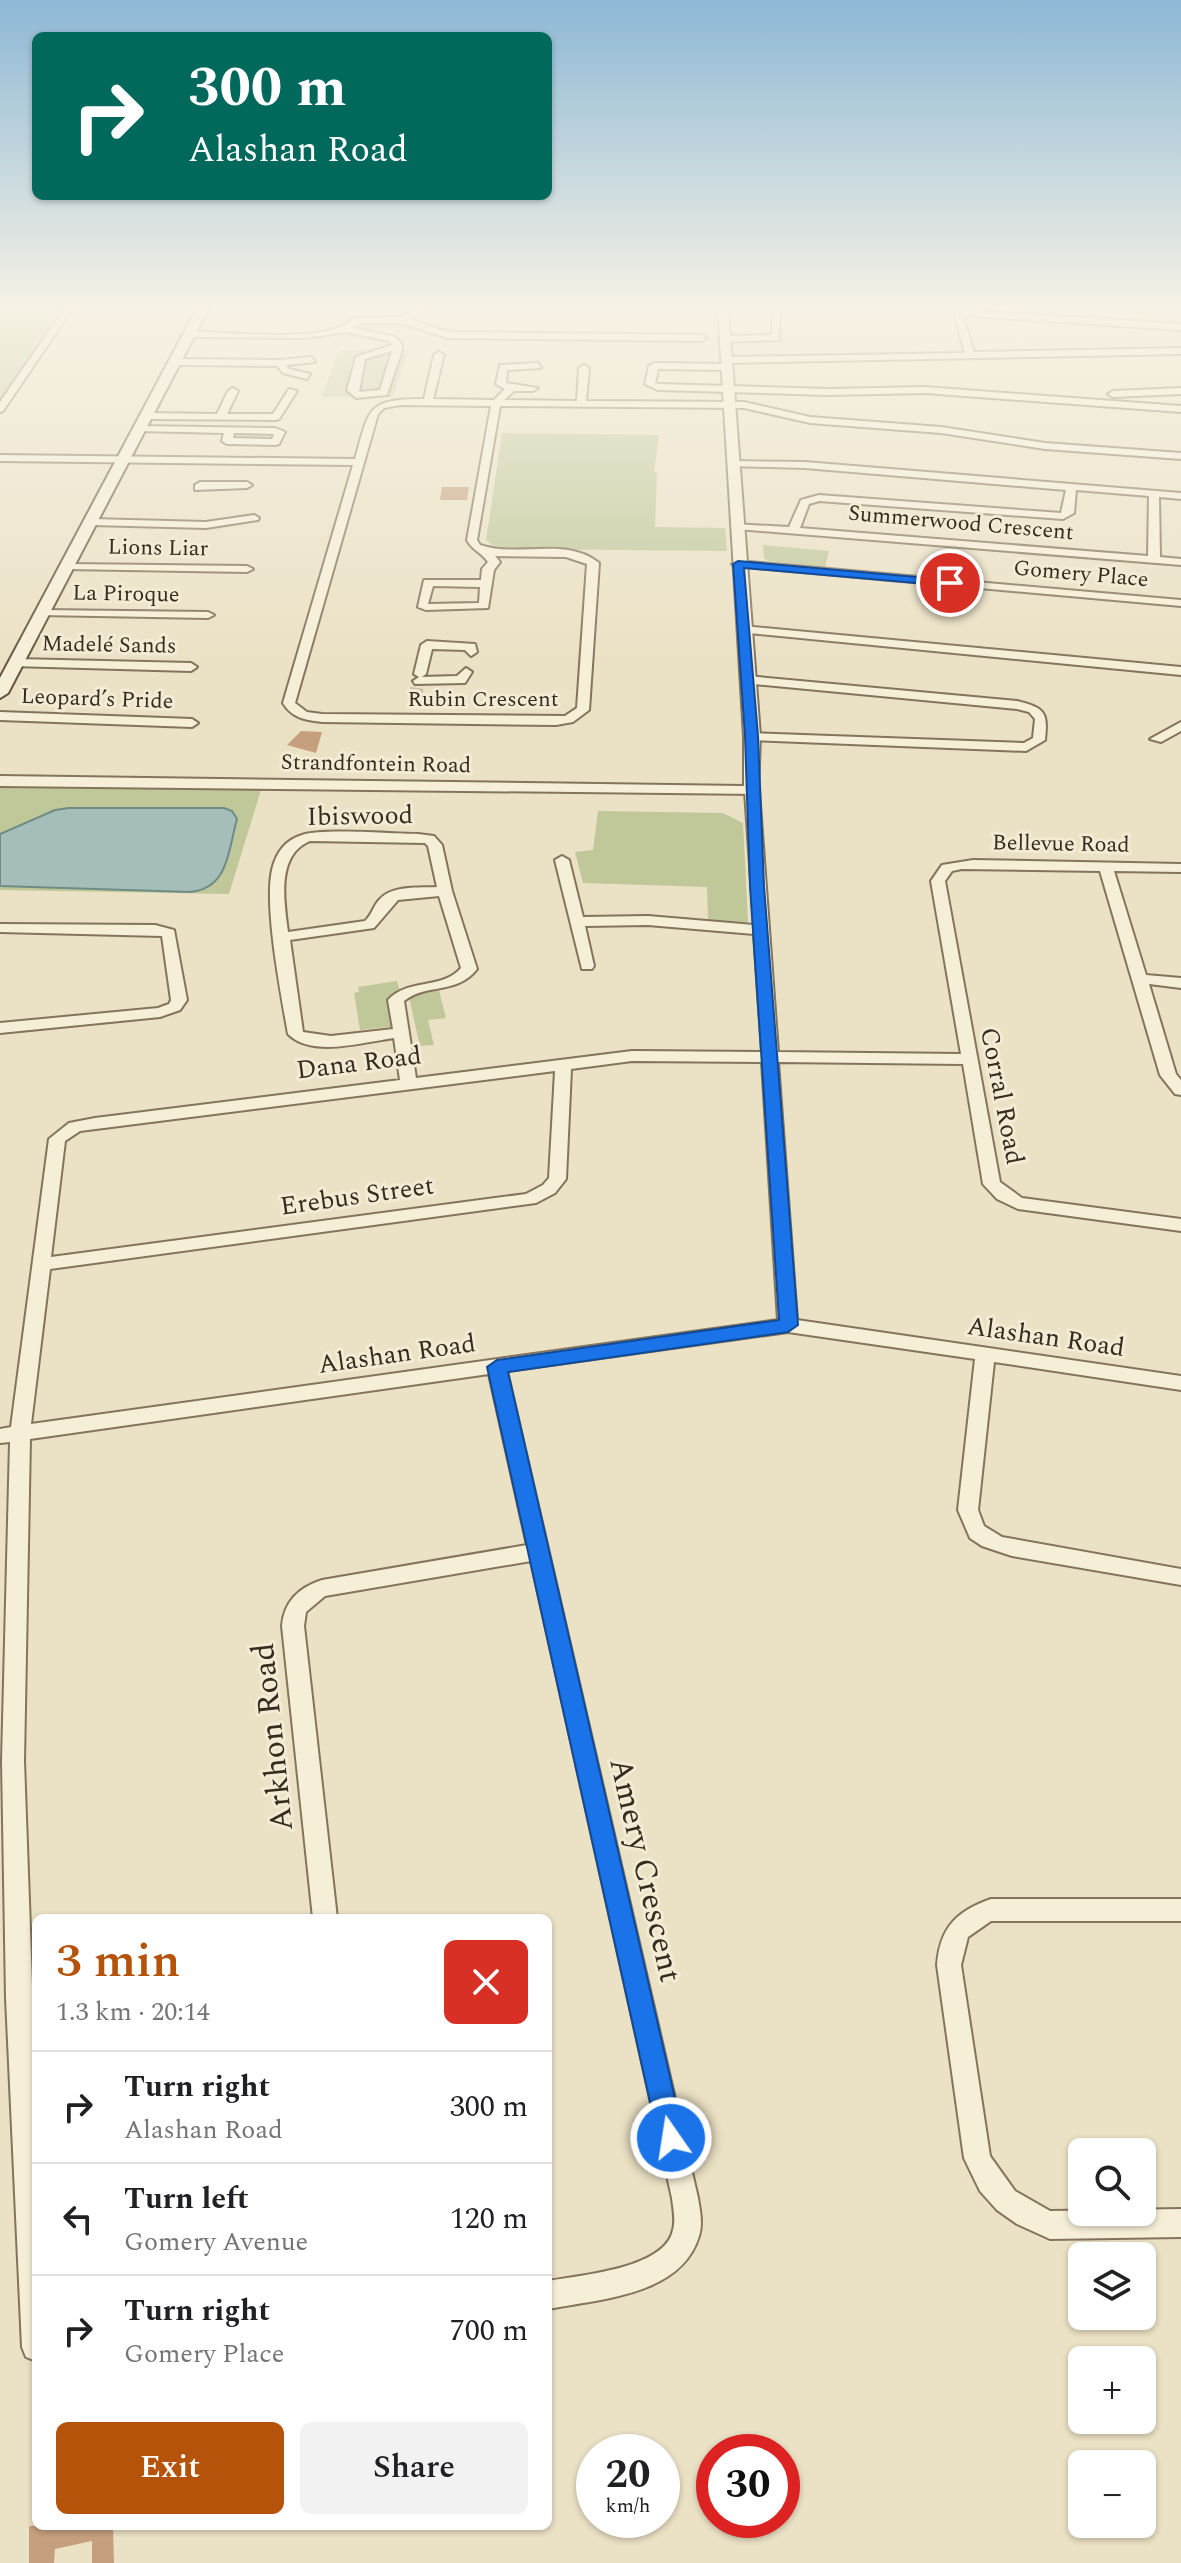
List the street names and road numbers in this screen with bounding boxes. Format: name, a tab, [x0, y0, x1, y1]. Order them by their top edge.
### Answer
street label: Summerwood Crescent	[847, 497, 1075, 549]
street label: Lions Liar	[107, 531, 209, 565]
street label: Gomery Place	[1012, 552, 1150, 596]
street label: La Piroque	[72, 577, 180, 611]
street label: Madelé Sands	[41, 627, 177, 663]
street label: Leopard’s Pride	[20, 680, 174, 718]
street label: Rubin Crescent	[407, 683, 559, 716]
street label: Strandfontein Road	[281, 746, 471, 782]
street label: Ibiswood	[306, 795, 414, 837]
street label: Bellevue Road	[992, 826, 1130, 862]
street label: Corral Road	[969, 1024, 1035, 1168]
street label: Dana Road	[294, 1035, 424, 1091]
street label: Erebus Street	[277, 1165, 437, 1227]
street label: Alashan Road	[965, 1306, 1127, 1368]
street label: Alashan Road	[316, 1323, 478, 1385]
street label: Arkhon Road	[239, 1641, 307, 1833]
street label: Amery Crescent	[595, 1753, 695, 1987]

